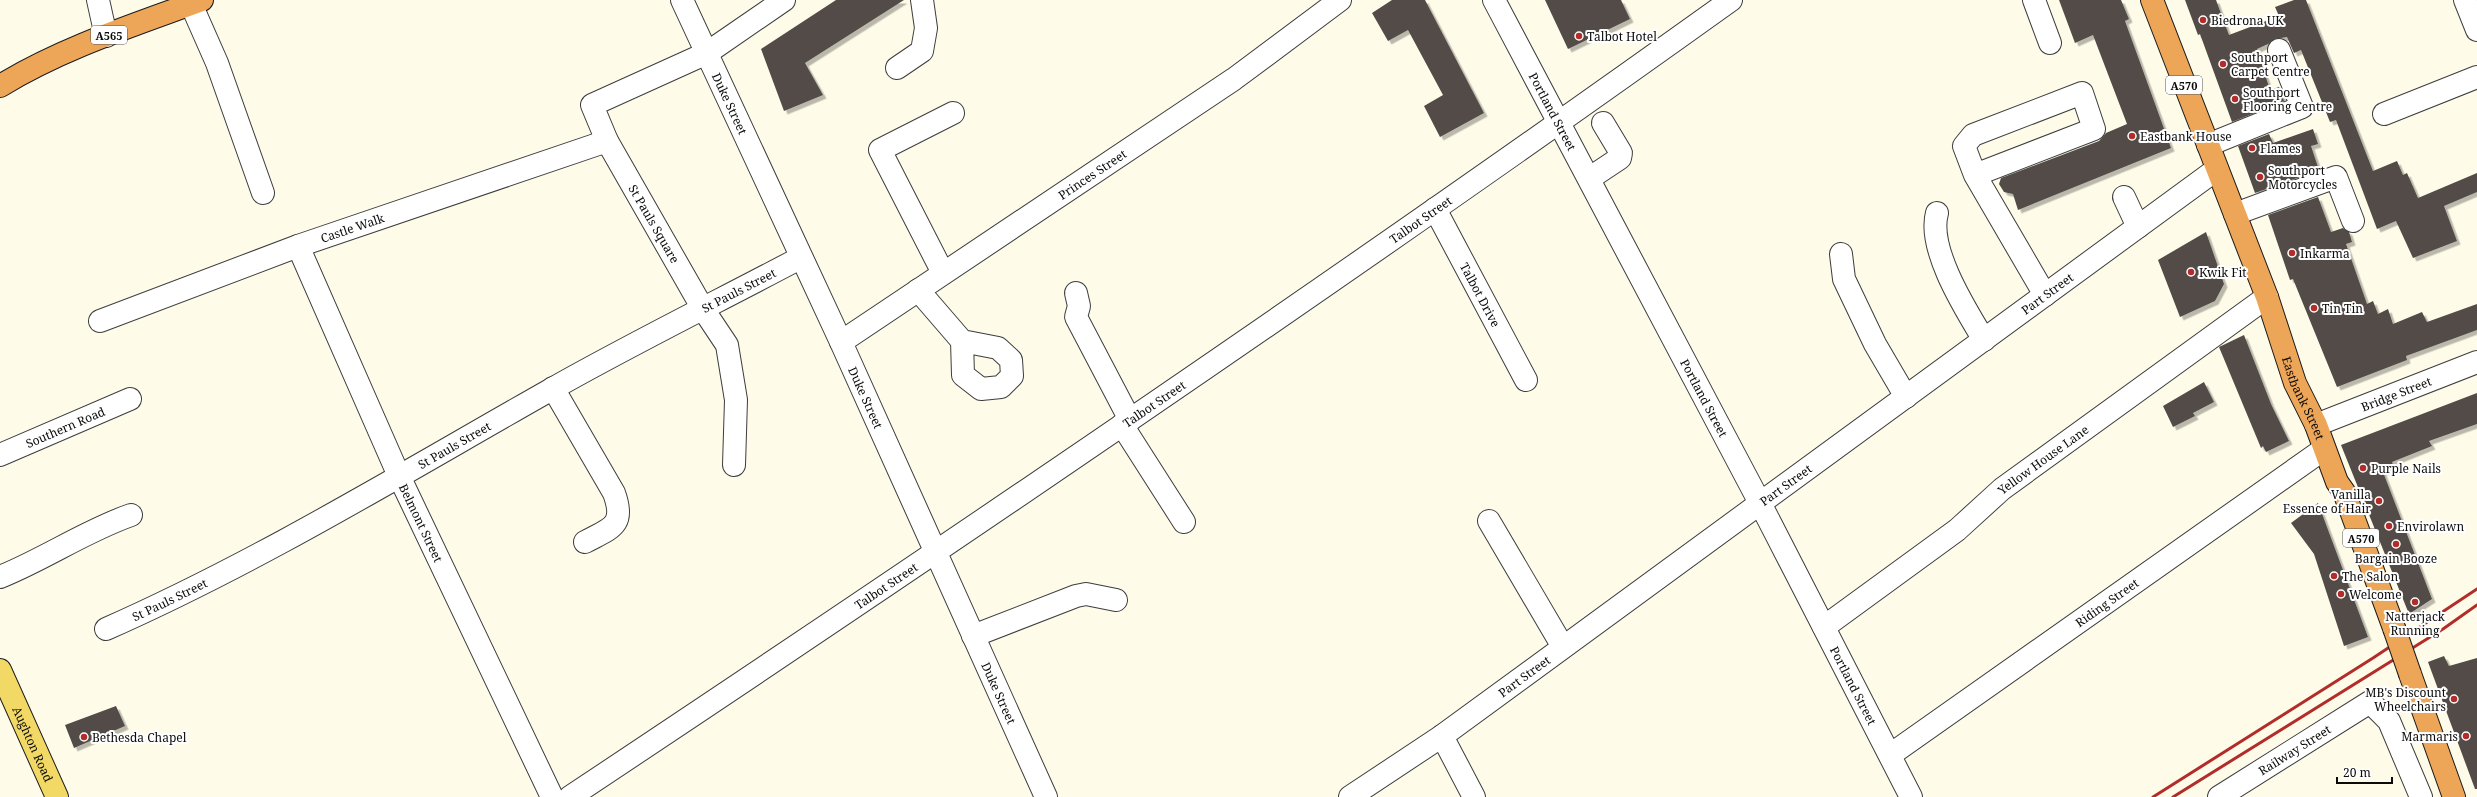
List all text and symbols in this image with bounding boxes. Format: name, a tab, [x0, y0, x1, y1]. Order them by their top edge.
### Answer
place label: Biedrona UK	[2211, 12, 2284, 29]
marker: Biedrona UK	[2198, 15, 2208, 25]
road number: A565	[91, 26, 127, 44]
place label: Talbot Hotel	[1587, 28, 1657, 45]
marker: Talbot Hotel	[1574, 31, 1584, 41]
place label: Southport Carpet Centre	[2231, 49, 2310, 80]
marker: Southport Carpet Centre	[2218, 59, 2228, 69]
street label: Portland Street	[1525, 69, 1581, 154]
street label: Duke Street	[708, 70, 752, 137]
road number: A570	[2166, 76, 2202, 94]
place label: Southport Flooring Centre	[2243, 84, 2332, 115]
marker: Southport Flooring Centre	[2230, 94, 2240, 104]
place label: Eastbank House	[2140, 128, 2232, 145]
marker: Eastbank House	[2127, 131, 2137, 141]
place label: Flames	[2260, 140, 2301, 157]
marker: Flames	[2247, 143, 2257, 153]
street label: Princes Street	[1054, 145, 1129, 203]
place label: Southport Motorcycles	[2268, 162, 2337, 193]
marker: Southport Motorcycles	[2255, 172, 2265, 182]
street label: St Pauls Square	[625, 182, 683, 266]
street label: Talbot Street	[1386, 192, 1455, 247]
street label: Castle Walk	[318, 209, 387, 246]
place label: Inkarma	[2300, 245, 2350, 262]
marker: Inkarma	[2287, 248, 2297, 258]
street label: Talbot Drive	[1456, 259, 1505, 330]
street label: St Pauls Street	[699, 264, 779, 316]
place label: Kwik Fit	[2199, 264, 2247, 281]
marker: Kwik Fit	[2186, 267, 2196, 277]
street label: Part Street	[2018, 269, 2076, 318]
place label: Tin Tin	[2322, 300, 2363, 317]
marker: Tin Tin	[2309, 303, 2319, 313]
street label: Eastbank Street	[2278, 354, 2329, 442]
street label: Portland Street	[1677, 356, 1732, 440]
street label: Duke Street	[845, 364, 887, 431]
street label: Bridge Street	[2358, 372, 2434, 415]
street label: Talbot Street	[1119, 376, 1189, 431]
street label: Southern Road	[23, 402, 108, 452]
street label: St Pauls Street	[415, 417, 494, 473]
street label: Yellow House Lane	[1993, 421, 2092, 498]
street label: Part Street	[1756, 460, 1815, 509]
place label: Purple Nails	[2371, 460, 2441, 477]
marker: Purple Nails	[2358, 463, 2368, 473]
street label: Belmont Street	[395, 481, 447, 565]
place label: Vanilla Essence of Hair	[2283, 486, 2371, 517]
marker: Vanilla Essence of Hair	[2374, 496, 2384, 506]
place label: Envirolawn	[2397, 518, 2464, 535]
marker: Envirolawn	[2384, 521, 2394, 531]
road number: A570	[2343, 529, 2379, 547]
marker: Bargain Booze	[2391, 539, 2401, 549]
place label: Bargain Booze	[2355, 550, 2437, 567]
street label: Talbot Street	[851, 558, 921, 613]
place label: The Salon	[2342, 568, 2398, 585]
marker: The Salon	[2329, 571, 2339, 581]
street label: St Pauls Street	[129, 574, 210, 625]
street label: Riding Street	[2072, 574, 2142, 631]
place label: Welcome	[2349, 586, 2402, 603]
marker: Welcome	[2336, 589, 2346, 599]
marker: Natterjack Running	[2410, 597, 2420, 607]
place label: Natterjack Running	[2385, 608, 2446, 639]
street label: Portland Street	[1826, 643, 1881, 728]
street label: Part Street	[1495, 651, 1553, 701]
street label: Duke Street	[978, 659, 1020, 727]
place label: MB's Discount Wheelchairs	[2365, 684, 2446, 715]
marker: MB's Discount Wheelchairs	[2449, 694, 2459, 704]
street label: Aughton Road	[9, 703, 58, 785]
street label: Railway Street	[2255, 720, 2334, 779]
place label: Marmaris	[2401, 728, 2458, 745]
place label: Bethesda Chapel	[92, 729, 187, 746]
marker: Marmaris	[2461, 731, 2471, 741]
marker: Bethesda Chapel	[79, 732, 89, 742]
scale bar	[2337, 759, 2392, 785]
text: 20 m	[2343, 764, 2371, 781]

